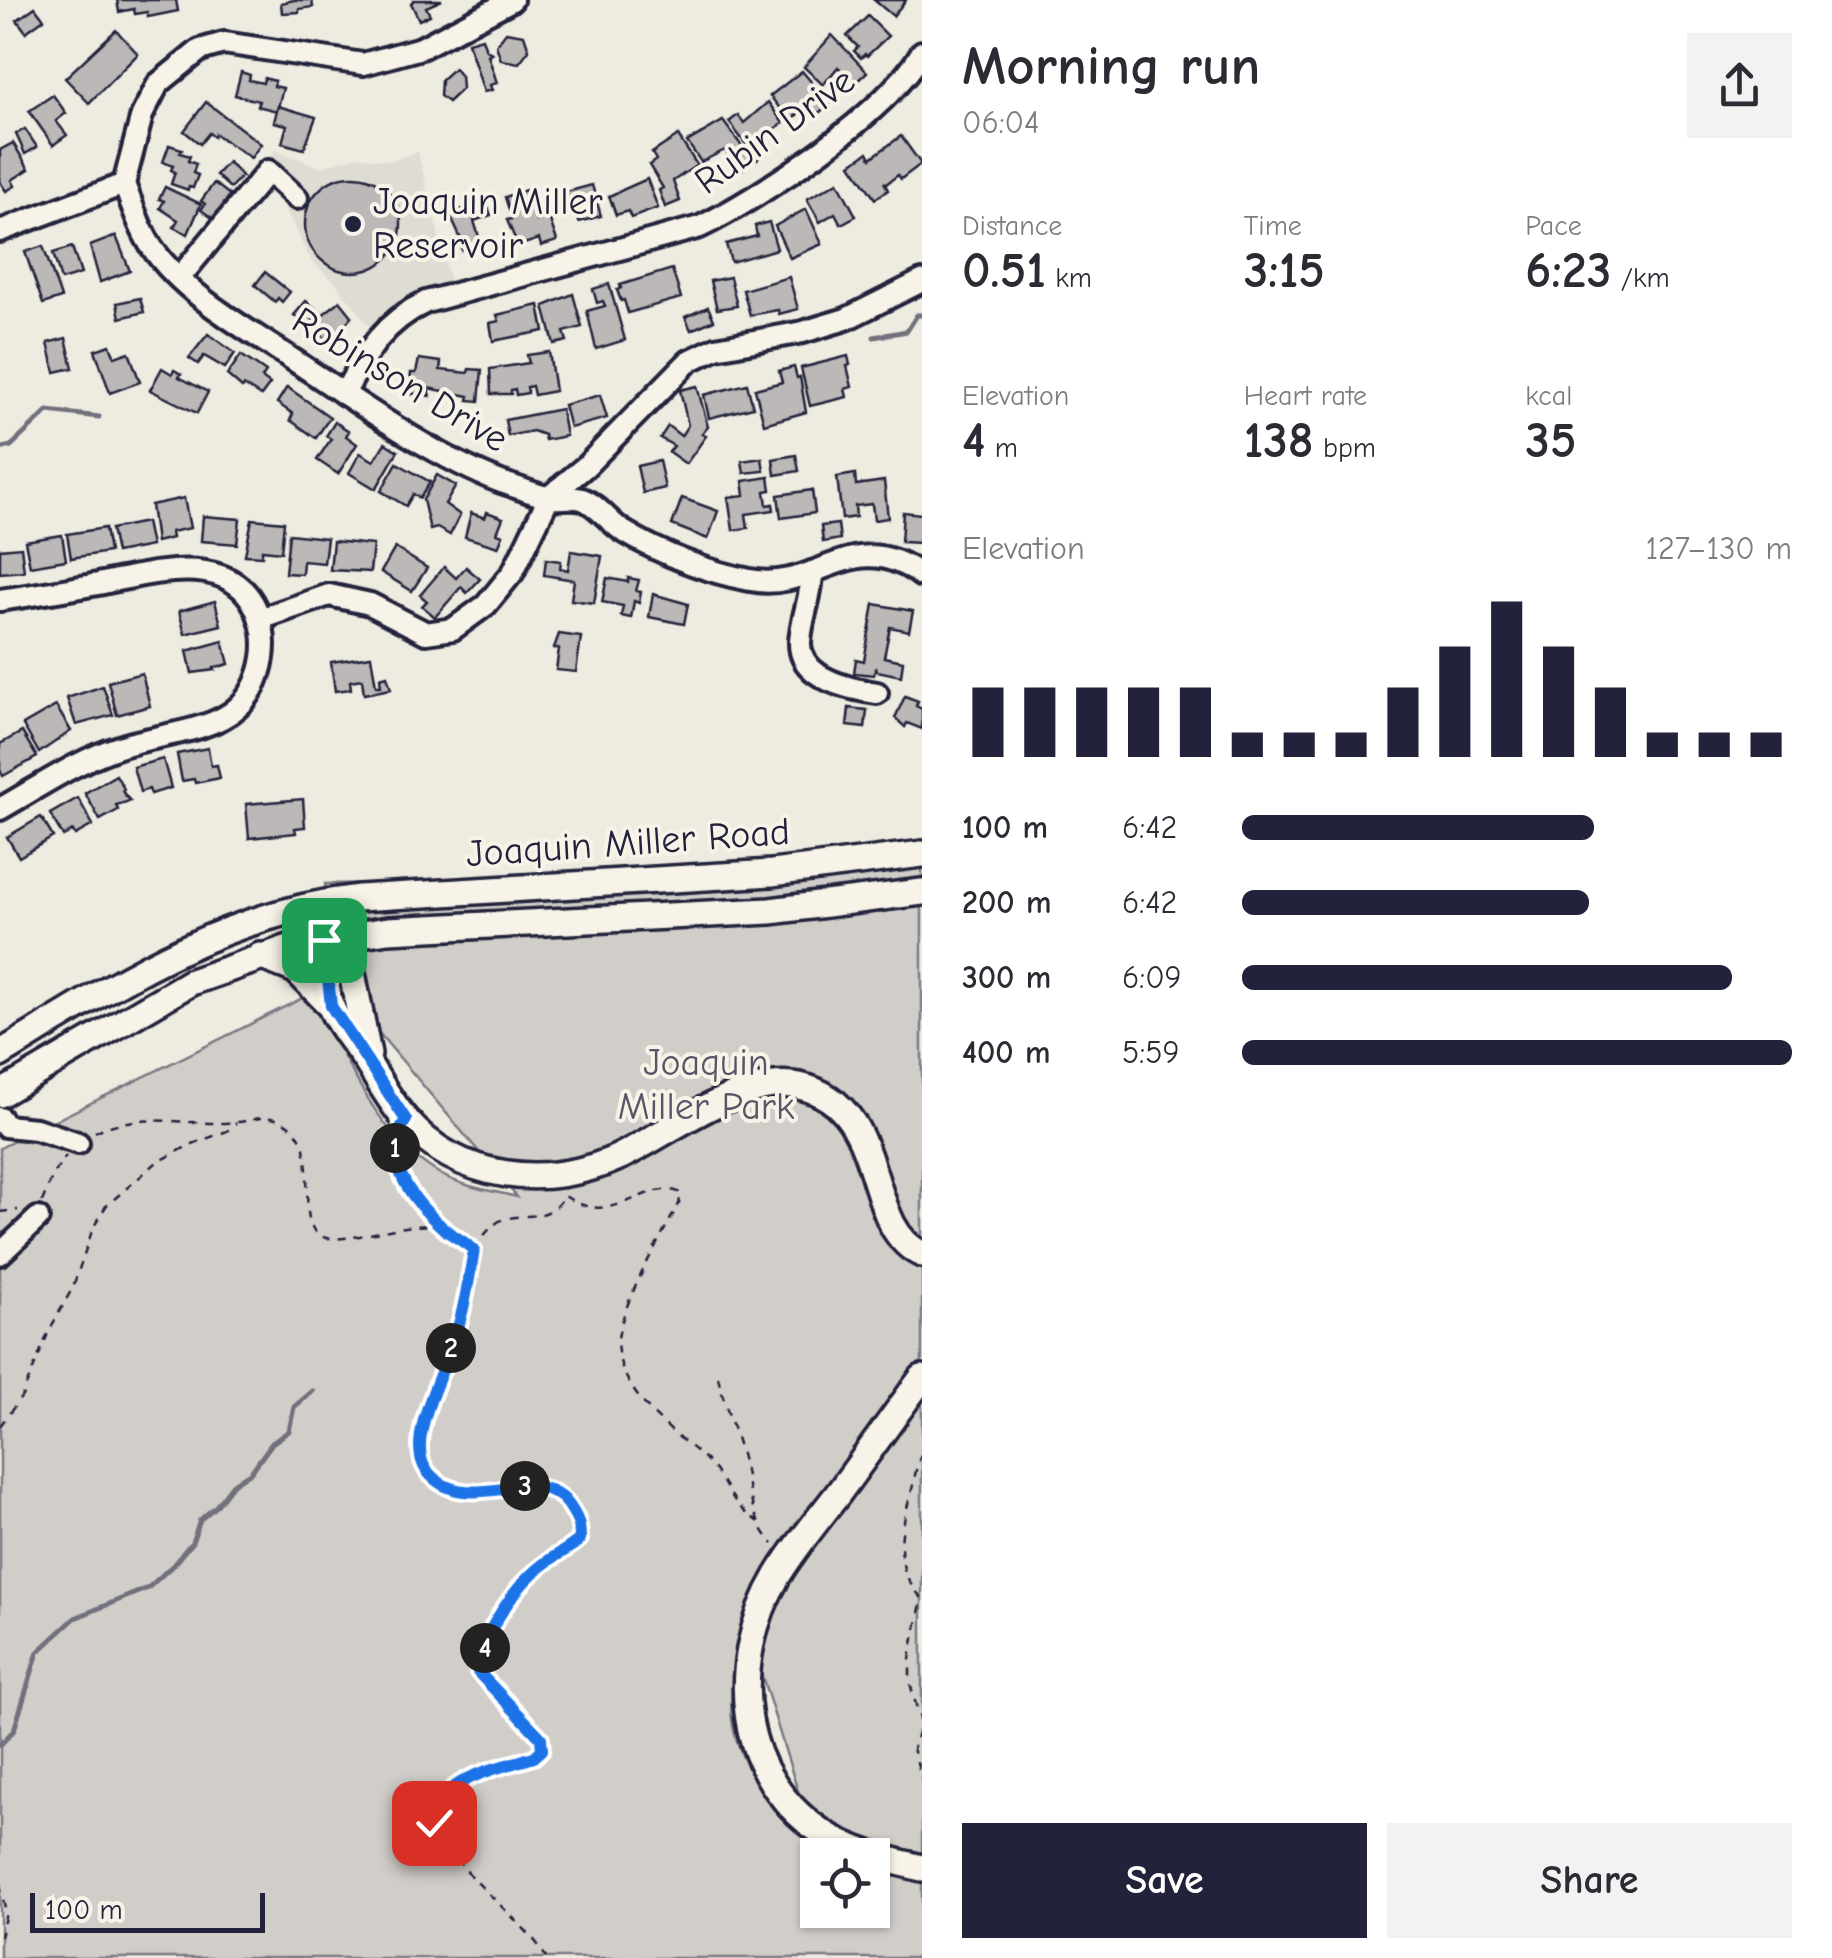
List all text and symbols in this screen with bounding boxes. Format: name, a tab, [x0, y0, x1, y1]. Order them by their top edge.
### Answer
button: share	[1687, 33, 1792, 138]
text: Morning run	[962, 34, 1260, 98]
street label: Rubin Drive	[687, 58, 863, 204]
text: 06:04	[962, 104, 1040, 141]
place label: Joaquin Miller Reservoir	[373, 180, 603, 268]
text: Distance	[962, 210, 1062, 242]
text: Time	[1244, 210, 1302, 242]
text: Pace	[1525, 210, 1582, 242]
marker: Joaquin Miller Reservoir	[342, 213, 364, 235]
text: 0.51	[962, 242, 1046, 300]
text: 3:15	[1244, 242, 1325, 300]
text: 6:23	[1525, 242, 1611, 300]
text: km	[1046, 262, 1092, 294]
text: /km	[1611, 262, 1670, 294]
street label: Robinson Drive	[284, 298, 516, 462]
text: Elevation	[962, 380, 1069, 412]
text: Heart rate	[1244, 380, 1367, 412]
text: kcal	[1525, 380, 1572, 412]
text: 4	[962, 412, 985, 470]
text: 138	[1244, 412, 1314, 470]
text: 35	[1525, 412, 1577, 470]
text: m	[985, 432, 1018, 464]
text: bpm	[1314, 432, 1376, 464]
text: Elevation	[962, 530, 1085, 567]
text: 127–130 m	[1645, 530, 1792, 567]
text: 100 m	[962, 809, 1048, 846]
text: 6:42	[1122, 809, 1177, 846]
street label: Joaquin Miller Road	[465, 810, 791, 876]
text: 200 m	[962, 884, 1051, 921]
text: 6:42	[1122, 884, 1177, 921]
pin	[282, 898, 367, 983]
icon: arrive	[297, 913, 352, 968]
text: 300 m	[962, 959, 1051, 996]
text: 6:09	[1122, 959, 1182, 996]
text: 400 m	[962, 1034, 1050, 1071]
text: 5:59	[1122, 1034, 1179, 1071]
park label: Joaquin Miller Park	[618, 1041, 795, 1129]
pin: 1	[370, 1123, 420, 1173]
text: 1	[389, 1132, 401, 1164]
pin: 2	[426, 1323, 476, 1373]
text: 2	[444, 1332, 458, 1364]
pin: 3	[500, 1461, 550, 1511]
text: 3	[518, 1470, 532, 1502]
pin: 4	[460, 1623, 510, 1673]
text: 4	[478, 1632, 492, 1664]
pin	[392, 1781, 477, 1866]
icon: check	[407, 1796, 462, 1851]
button: Save	[962, 1823, 1367, 1938]
button: Share	[1387, 1823, 1792, 1938]
map controls	[800, 1838, 890, 1928]
button: locate	[800, 1838, 890, 1928]
scale bar	[30, 1888, 265, 1932]
text: 100 m	[45, 1894, 123, 1926]

